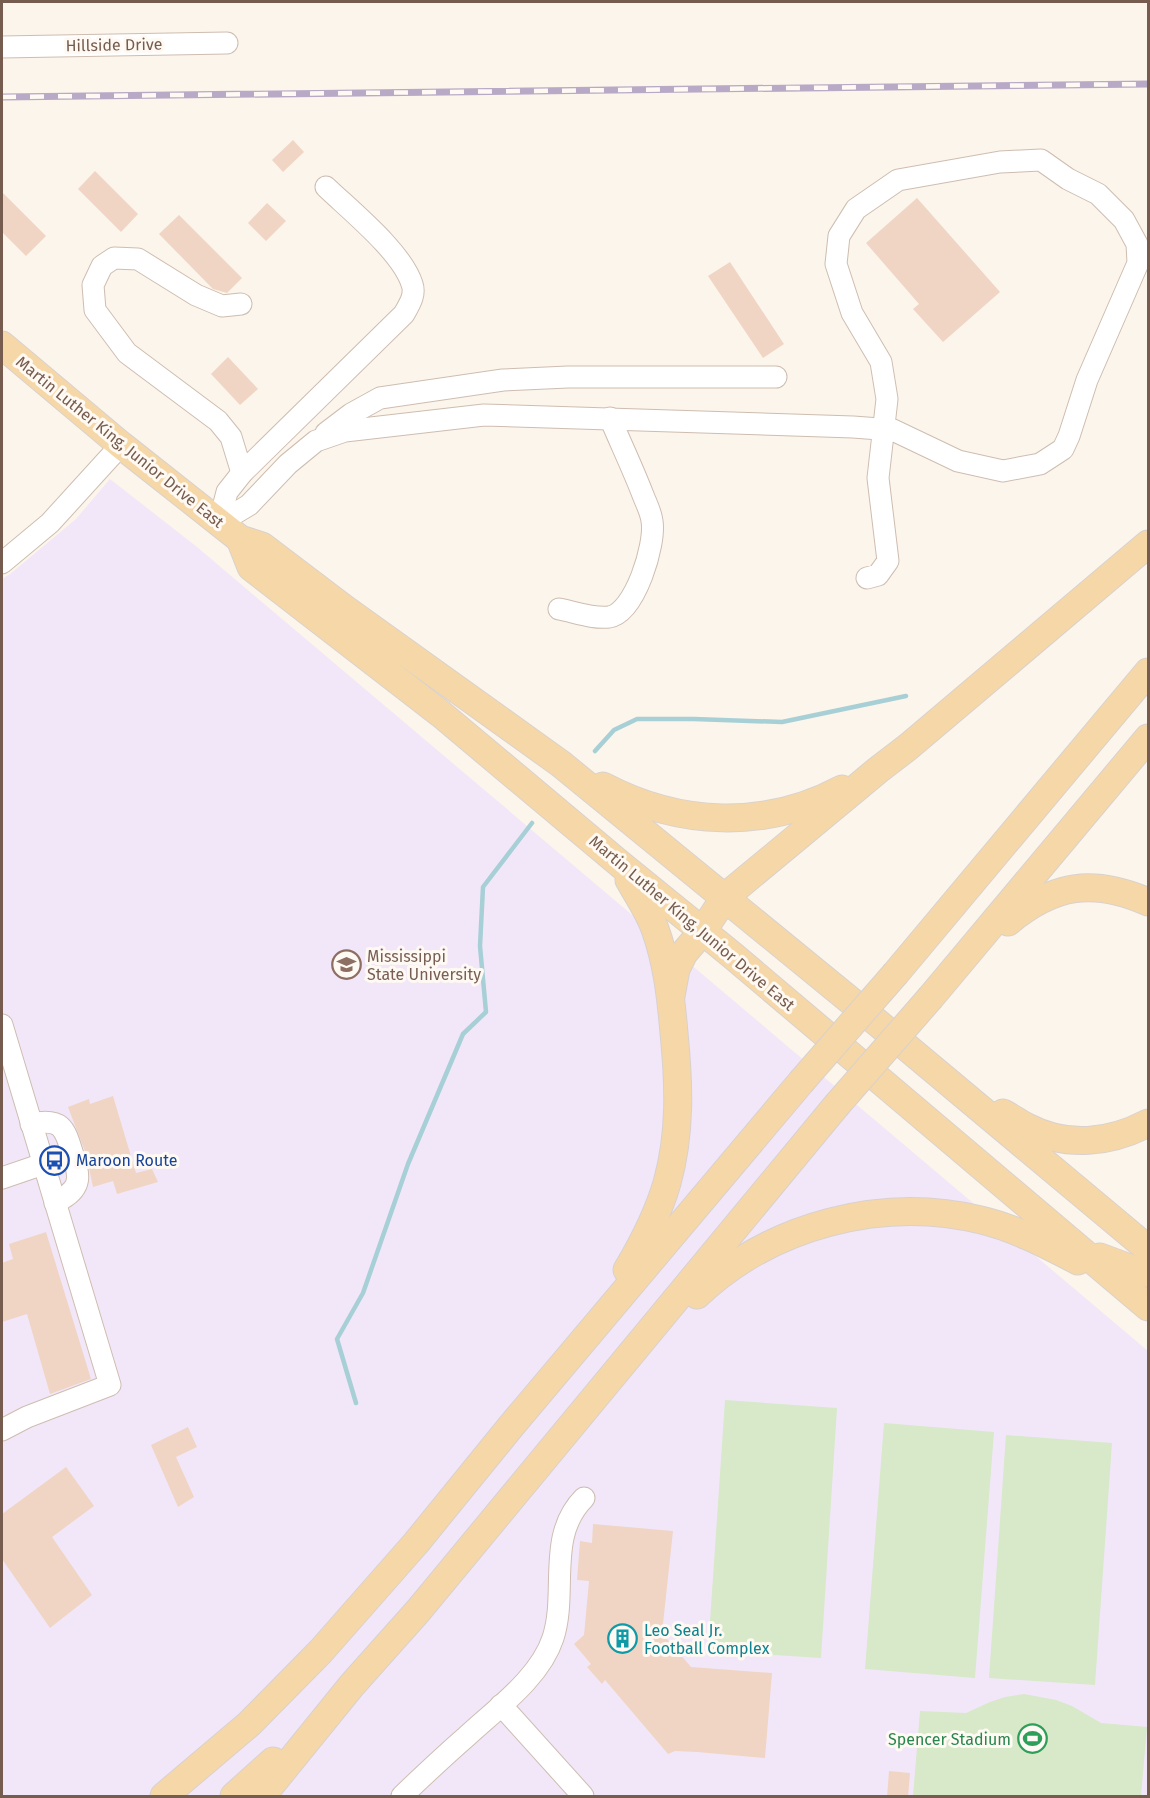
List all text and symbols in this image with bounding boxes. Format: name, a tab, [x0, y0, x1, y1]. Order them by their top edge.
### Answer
street label: Hillside Drive	[65, 35, 163, 55]
street label: Martin Luther King, Junior Drive East	[12, 352, 228, 532]
street label: Martin Luther King, Junior Drive East	[586, 832, 799, 1015]
place label: Mississippi State University	[367, 947, 481, 984]
school or university icon: Mississippi State University	[330, 949, 362, 981]
bus stop icon: Maroon Route	[39, 1144, 71, 1176]
place label: Maroon Route	[76, 1151, 178, 1170]
place label: Leo Seal Jr. Football Complex	[644, 1621, 770, 1658]
building icon: Leo Seal Jr. Football Complex	[607, 1623, 639, 1655]
sports icon: Spencer Stadium	[1016, 1723, 1048, 1755]
place label: Spencer Stadium	[888, 1730, 1011, 1749]

